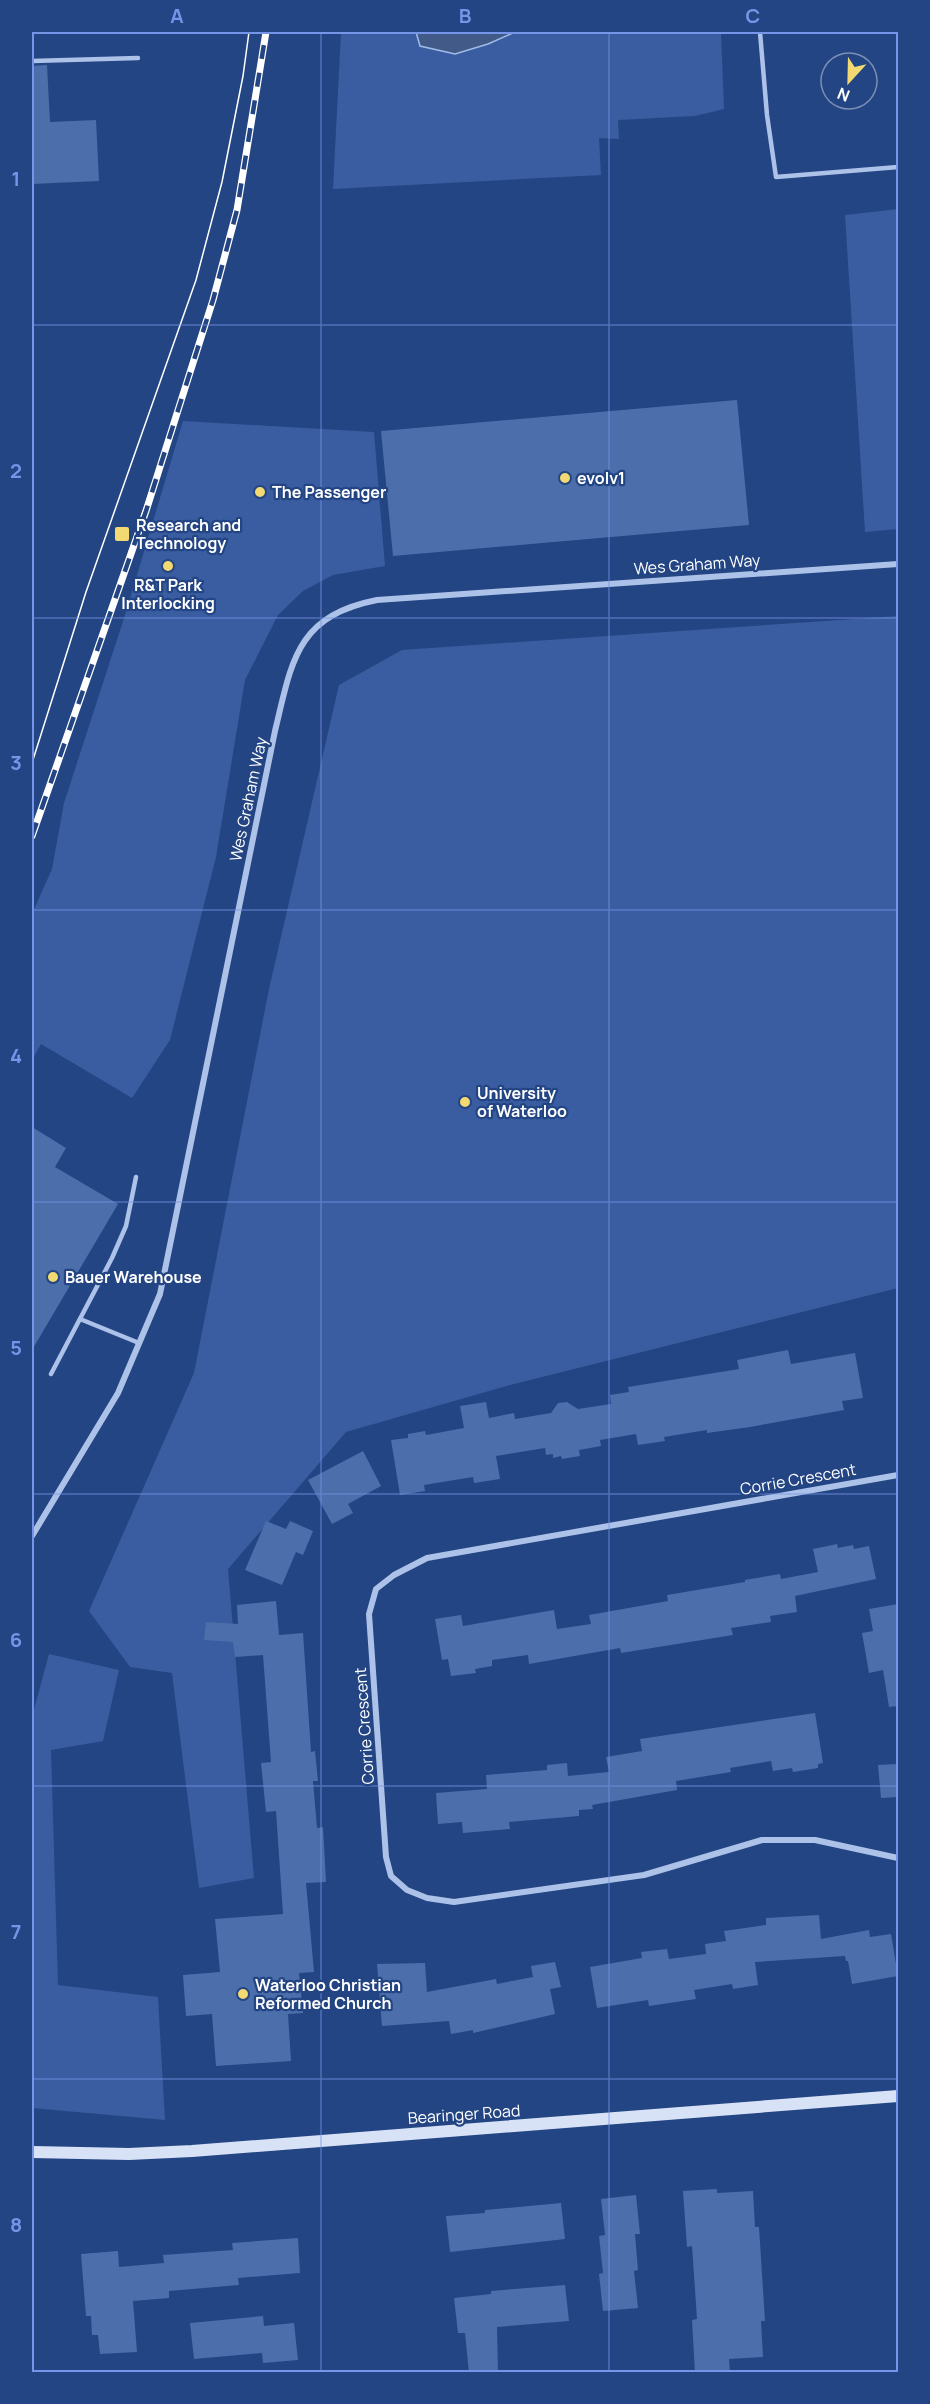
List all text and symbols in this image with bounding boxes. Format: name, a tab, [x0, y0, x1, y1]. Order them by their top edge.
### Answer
text: A	[170, 2, 184, 29]
text: B	[459, 2, 472, 29]
text: C	[746, 2, 760, 29]
north arrow	[819, 51, 879, 111]
text: N	[834, 83, 853, 107]
text: 1	[12, 165, 20, 192]
text: 2	[10, 457, 22, 484]
place label: evolv1	[577, 467, 625, 489]
marker: evolv1	[558, 471, 572, 485]
place label: The Passenger	[272, 481, 386, 503]
marker: The Passenger	[253, 485, 267, 499]
place label: Research and Technology	[136, 514, 241, 554]
marker: Research and Technology	[113, 525, 131, 543]
street label: Wes Graham Way	[633, 549, 762, 579]
marker: R&T Park Interlocking	[161, 559, 175, 573]
place label: R&T Park Interlocking	[121, 574, 215, 614]
street label: Wes Graham Way	[224, 734, 272, 863]
text: 3	[10, 749, 22, 776]
text: 4	[10, 1042, 22, 1069]
place label: University of Waterloo	[477, 1082, 567, 1122]
marker: University of Waterloo	[458, 1095, 472, 1109]
place label: Bauer Warehouse	[65, 1266, 202, 1288]
marker: Bauer Warehouse	[46, 1270, 60, 1284]
text: 5	[10, 1334, 22, 1361]
street label: Corrie Crescent	[738, 1458, 858, 1500]
text: 6	[10, 1626, 22, 1653]
street label: Corrie Crescent	[349, 1667, 379, 1785]
text: 7	[11, 1918, 21, 1945]
place label: Waterloo Christian Reformed Church	[255, 1974, 401, 2014]
marker: Waterloo Christian Reformed Church	[236, 1987, 250, 2001]
street label: Bearinger Road	[407, 2099, 521, 2129]
text: 8	[10, 2211, 22, 2238]

